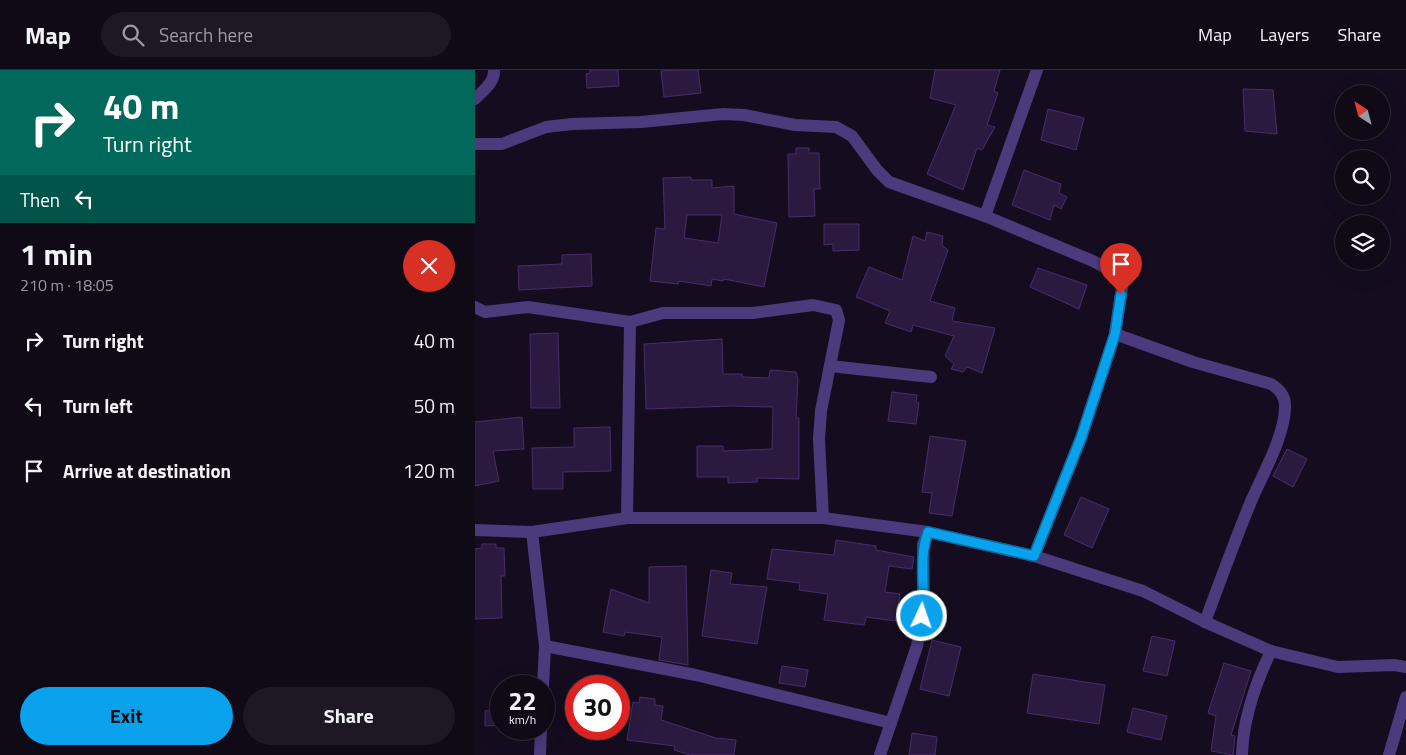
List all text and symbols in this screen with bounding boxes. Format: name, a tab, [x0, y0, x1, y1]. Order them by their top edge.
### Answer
search box	[101, 12, 451, 57]
text: Map	[25, 17, 71, 53]
text: Search here	[159, 20, 253, 49]
icon: search	[119, 21, 147, 49]
text: Map	[1198, 21, 1232, 48]
text: Layers	[1260, 21, 1309, 48]
text: Share	[1337, 21, 1381, 48]
text: 40 m	[103, 79, 179, 133]
north arrow	[1335, 85, 1390, 140]
map controls	[1335, 85, 1390, 270]
icon: right	[20, 90, 85, 155]
text: Turn right	[103, 127, 192, 161]
button: search	[1335, 150, 1390, 205]
text: Then	[20, 185, 60, 214]
icon: left	[70, 185, 98, 213]
button: layers	[1335, 215, 1390, 270]
text: 1 min	[20, 231, 93, 277]
button: close	[403, 240, 455, 292]
pin	[1100, 243, 1142, 294]
icon: arrive	[1107, 250, 1135, 278]
text: 210 m · 18:05	[20, 273, 114, 297]
text: Turn right	[63, 326, 144, 355]
text: 40 m	[414, 326, 455, 355]
icon: right	[20, 327, 48, 355]
text: Turn left	[63, 391, 133, 420]
text: 50 m	[414, 391, 455, 420]
icon: left	[20, 392, 48, 420]
text: Arrive at destination	[63, 456, 231, 485]
text: 120 m	[403, 456, 455, 485]
icon: arrive	[20, 457, 48, 485]
position arrow	[895, 589, 947, 641]
speed limit sign: 30	[565, 675, 630, 740]
text: 22	[508, 682, 537, 720]
button: Exit	[20, 687, 233, 745]
button: Share	[243, 687, 455, 745]
text: km/h	[509, 710, 536, 729]

